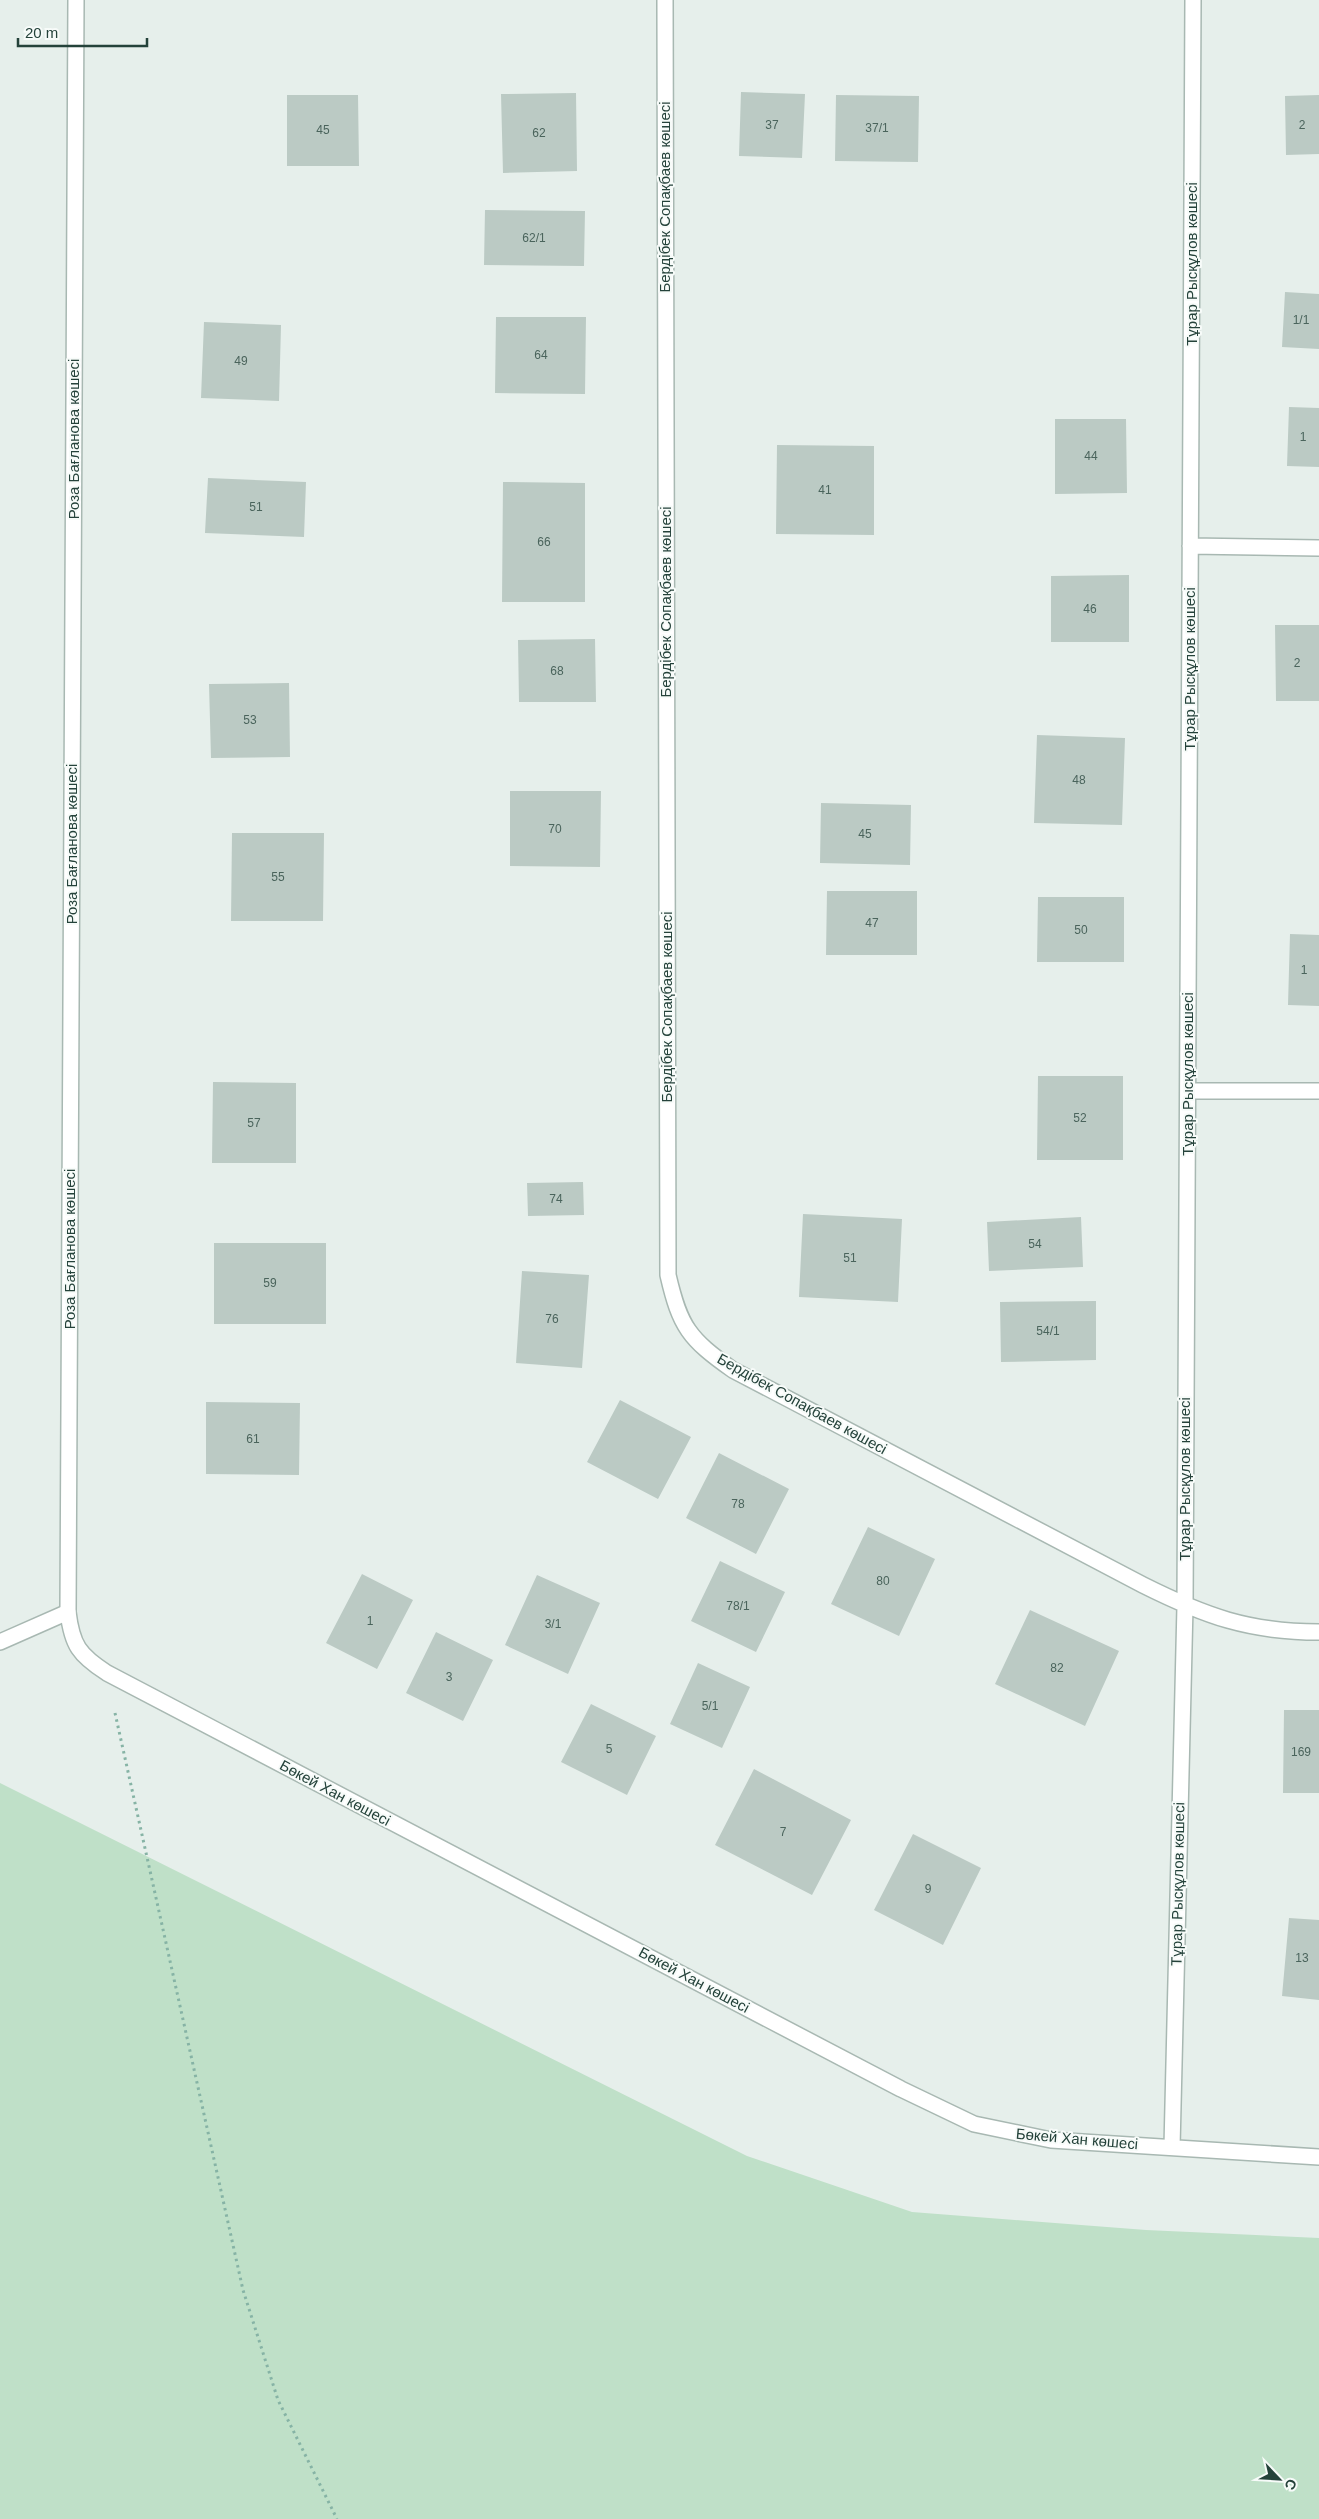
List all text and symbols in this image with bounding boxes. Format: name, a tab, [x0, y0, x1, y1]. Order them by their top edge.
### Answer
scale bar	[18, 15, 146, 47]
text: 20 m	[25, 24, 58, 41]
street label: Бердібек Сопақбаев көшесі	[656, 101, 673, 293]
house number: 37	[765, 118, 779, 132]
house number: 2	[1299, 118, 1306, 132]
house number: 37/1	[865, 121, 889, 135]
house number: 45	[316, 123, 330, 137]
house number: 62	[532, 126, 546, 140]
street label: Тұрар Рысқұлов көшесі	[1183, 182, 1200, 346]
house number: 62/1	[522, 231, 546, 245]
house number: 1/1	[1293, 313, 1310, 327]
house number: 64	[534, 348, 548, 362]
house number: 49	[234, 354, 248, 368]
street label: Роза Бағланова көшесі	[65, 359, 82, 519]
house number: 1	[1300, 430, 1307, 444]
house number: 44	[1084, 449, 1098, 463]
house number: 41	[818, 483, 832, 497]
house number: 51	[249, 500, 263, 514]
street label: Бердібек Сопақбаев көшесі	[657, 506, 674, 698]
house number: 66	[537, 535, 551, 549]
street label: Тұрар Рысқұлов көшесі	[1181, 587, 1198, 751]
house number: 46	[1083, 602, 1097, 616]
house number: 2	[1294, 656, 1301, 670]
house number: 68	[550, 664, 564, 678]
house number: 53	[243, 713, 257, 727]
street label: Роза Бағланова көшесі	[63, 764, 80, 924]
house number: 48	[1072, 773, 1086, 787]
house number: 70	[548, 822, 562, 836]
house number: 45	[858, 827, 872, 841]
house number: 55	[271, 870, 285, 884]
street label: Бердібек Сопақбаев көшесі	[658, 911, 675, 1103]
house number: 47	[865, 916, 879, 930]
house number: 50	[1074, 923, 1088, 937]
house number: 1	[1301, 963, 1308, 977]
street label: Тұрар Рысқұлов көшесі	[1179, 992, 1196, 1156]
house number: 52	[1073, 1111, 1087, 1125]
house number: 57	[247, 1116, 261, 1130]
street label: Роза Бағланова көшесі	[61, 1169, 78, 1329]
house number: 74	[549, 1192, 563, 1206]
house number: 54	[1028, 1237, 1042, 1251]
house number: 51	[843, 1251, 857, 1265]
house number: 59	[263, 1276, 277, 1290]
house number: 76	[545, 1312, 559, 1326]
house number: 54/1	[1036, 1324, 1060, 1338]
street label: Бердібек Сопақбаев көшесі	[715, 1350, 890, 1457]
street label: Тұрар Рысқұлов көшесі	[1176, 1397, 1193, 1561]
house number: 61	[246, 1432, 260, 1446]
house number: 78	[731, 1497, 745, 1511]
house number: 80	[876, 1574, 890, 1588]
house number: 78/1	[726, 1599, 750, 1613]
house number: 1	[367, 1614, 374, 1628]
house number: 3/1	[545, 1617, 562, 1631]
house number: 82	[1050, 1661, 1064, 1675]
house number: 3	[446, 1670, 453, 1684]
house number: 5/1	[702, 1699, 719, 1713]
house number: 5	[606, 1742, 613, 1756]
house number: 169	[1291, 1745, 1311, 1759]
street label: Бөкей Хан көшесі	[277, 1756, 393, 1829]
street label: Тұрар Рысқұлов көшесі	[1168, 1802, 1187, 1966]
house number: 7	[780, 1825, 787, 1839]
house number: 9	[925, 1882, 932, 1896]
street label: Бөкей Хан көшесі	[636, 1943, 752, 2016]
house number: 13	[1295, 1951, 1309, 1965]
street label: Бөкей Хан көшесі	[1015, 2125, 1139, 2152]
north arrow	[1254, 2454, 1304, 2504]
text: С	[1281, 2477, 1300, 2492]

